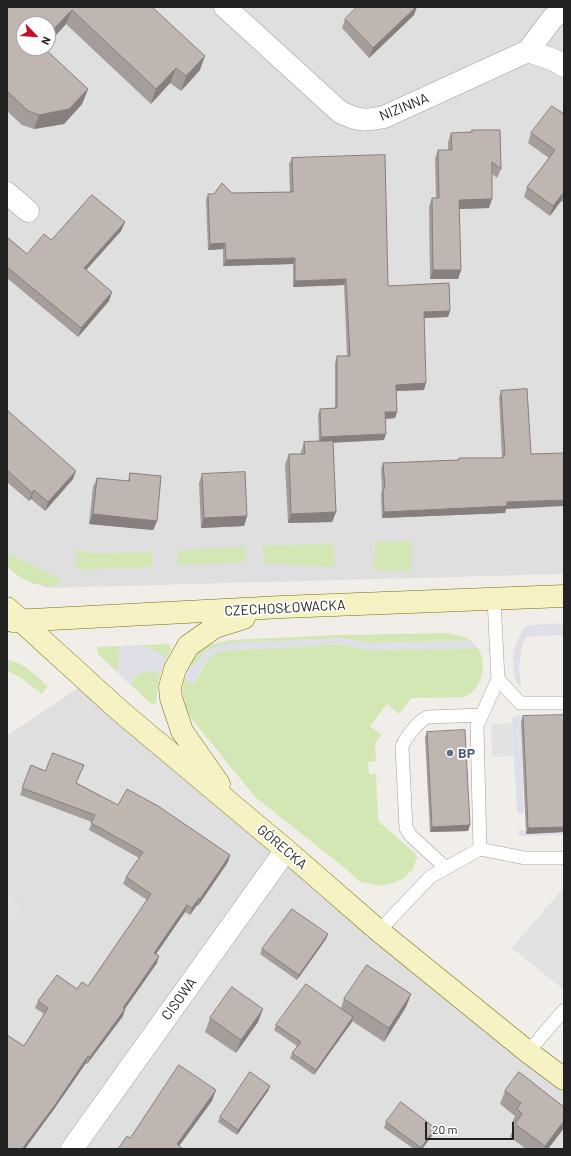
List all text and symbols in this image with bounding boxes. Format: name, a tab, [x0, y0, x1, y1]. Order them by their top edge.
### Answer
north arrow	[16, 16, 56, 56]
text: N	[39, 35, 54, 47]
street label: NIZINNA	[377, 90, 431, 124]
street label: CZECHOSŁOWACKA	[224, 596, 346, 620]
place label: BP	[458, 745, 475, 761]
marker: BP	[445, 748, 455, 758]
street label: GÓRECKA	[254, 821, 310, 873]
street label: CISOWA	[158, 974, 200, 1024]
scale bar	[427, 1114, 516, 1140]
text: 20 m	[432, 1122, 458, 1136]

